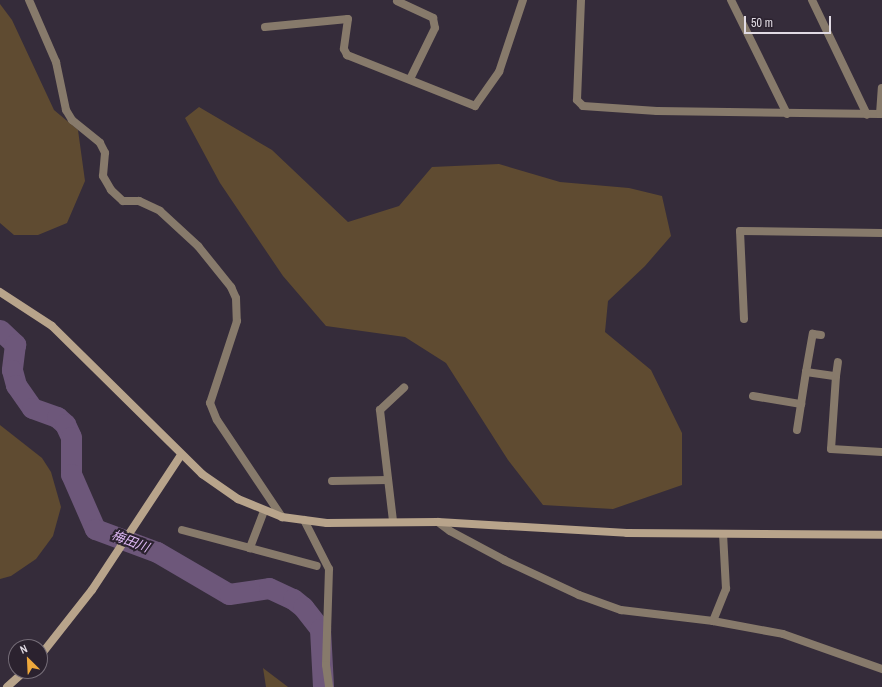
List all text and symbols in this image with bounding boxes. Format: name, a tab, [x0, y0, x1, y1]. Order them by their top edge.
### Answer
scale bar	[746, 8, 833, 34]
text: 50 m	[751, 15, 773, 31]
water label: 梅田川	[109, 528, 151, 556]
north arrow	[8, 639, 48, 679]
text: N	[18, 641, 29, 657]

